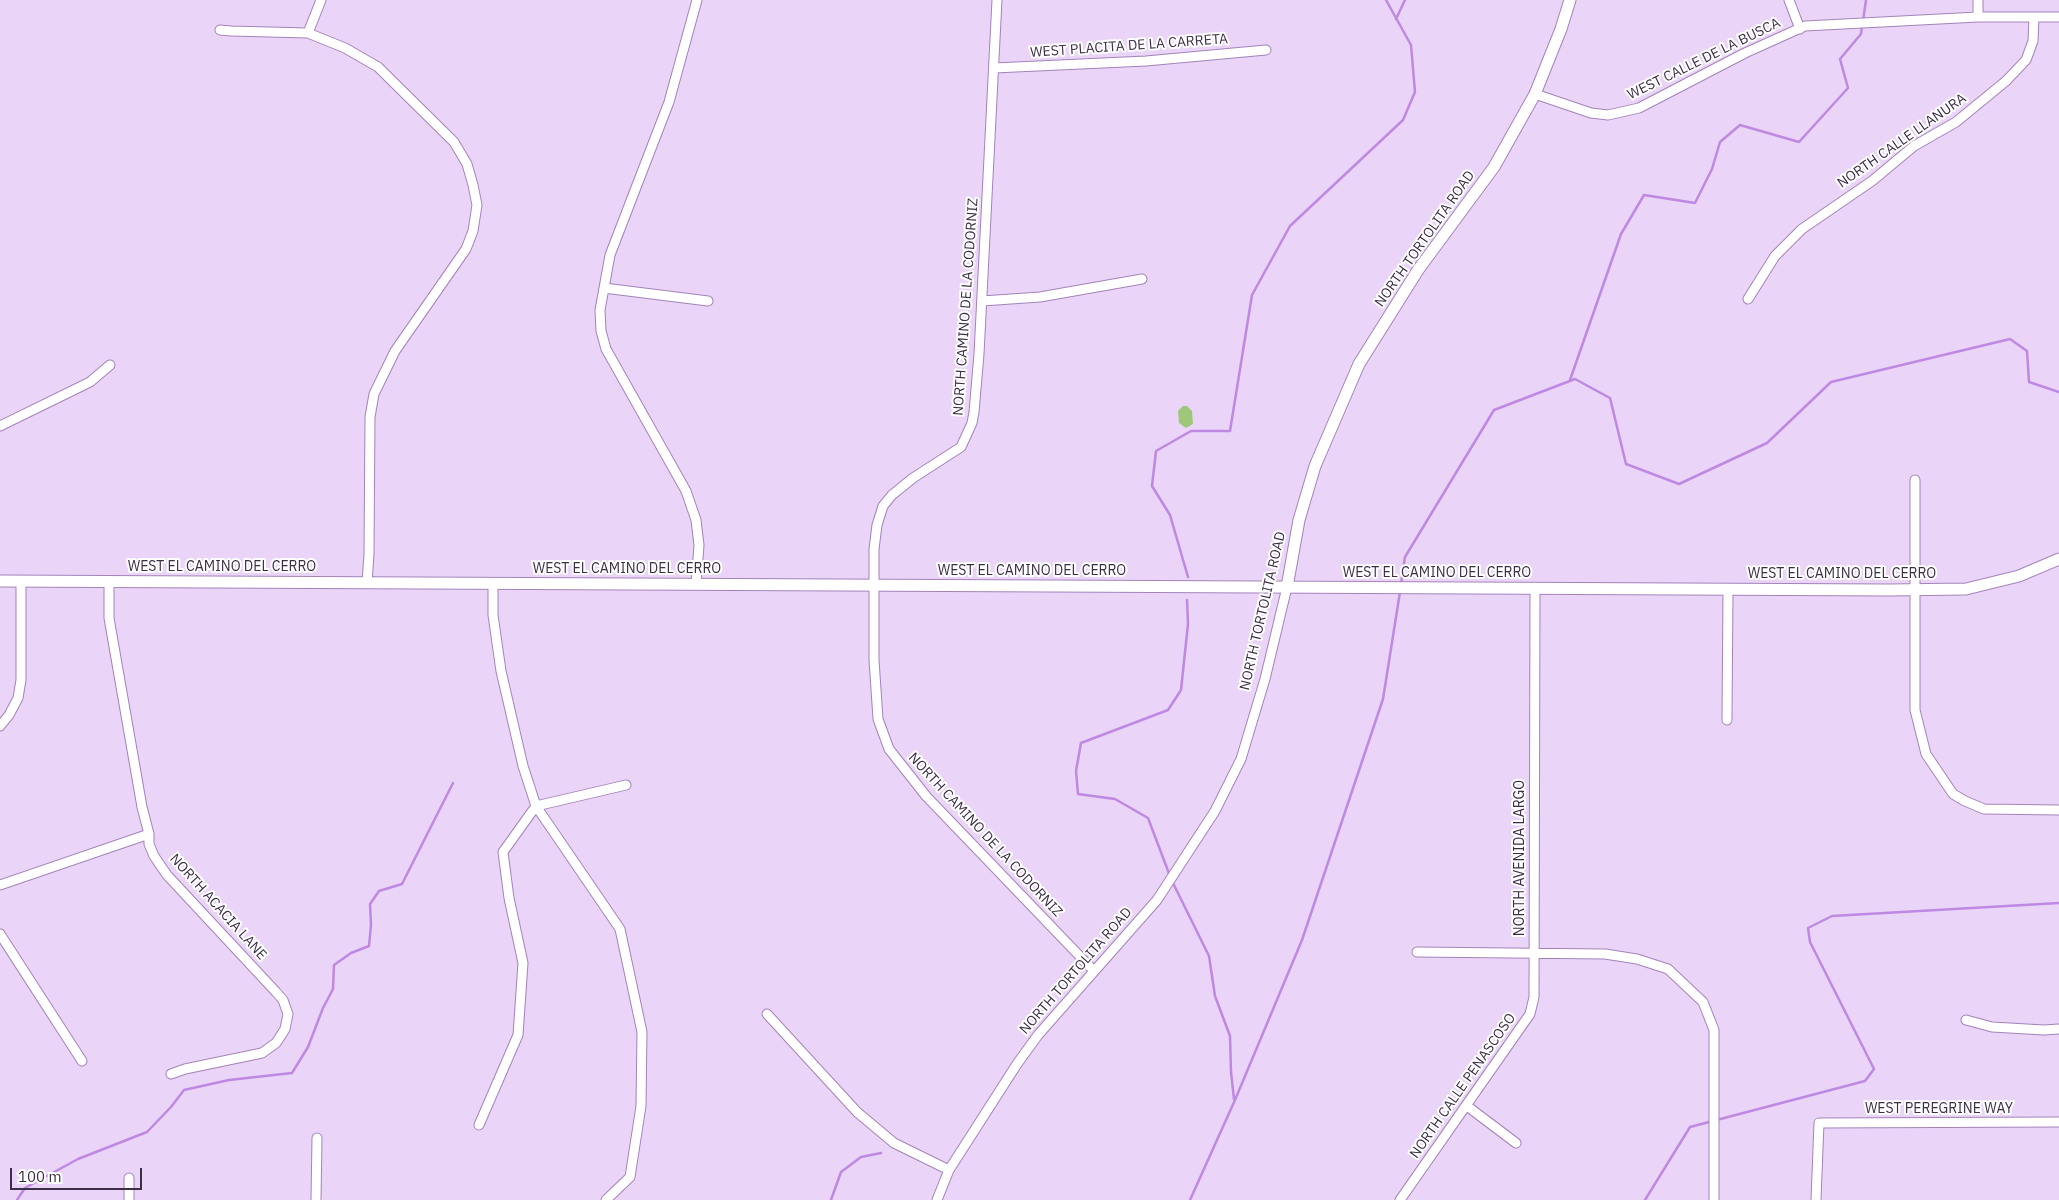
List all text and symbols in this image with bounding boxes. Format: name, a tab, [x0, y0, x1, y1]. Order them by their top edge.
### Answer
street label: WEST CALLE DE LA BUSCA	[1625, 15, 1783, 103]
street label: WEST PLACITA DE LA CARRETA	[1030, 31, 1228, 61]
street label: NORTH CALLE LLANURA	[1834, 90, 1970, 192]
street label: NORTH TORTOLITA ROAD	[1372, 168, 1478, 310]
street label: NORTH CAMINO DE LA CODORNIZ	[950, 198, 982, 416]
street label: NORTH TORTOLITA ROAD	[1237, 530, 1289, 692]
street label: WEST EL CAMINO DEL CERRO	[128, 559, 316, 575]
street label: WEST EL CAMINO DEL CERRO	[533, 561, 721, 577]
street label: WEST EL CAMINO DEL CERRO	[938, 563, 1126, 579]
street label: WEST EL CAMINO DEL CERRO	[1343, 565, 1531, 581]
street label: WEST EL CAMINO DEL CERRO	[1748, 566, 1936, 582]
street label: NORTH CAMINO DE LA CODORNIZ	[904, 750, 1066, 920]
street label: NORTH AVENIDA LARGO	[1512, 780, 1528, 936]
street label: NORTH ACACIA LANE	[166, 851, 270, 963]
street label: NORTH TORTOLITA ROAD	[1016, 904, 1136, 1038]
street label: NORTH CALLE PENASCOSO	[1407, 1010, 1519, 1162]
street label: WEST PEREGRINE WAY	[1865, 1101, 2013, 1117]
scale bar	[12, 1158, 145, 1190]
text: 100 m	[18, 1167, 62, 1186]

